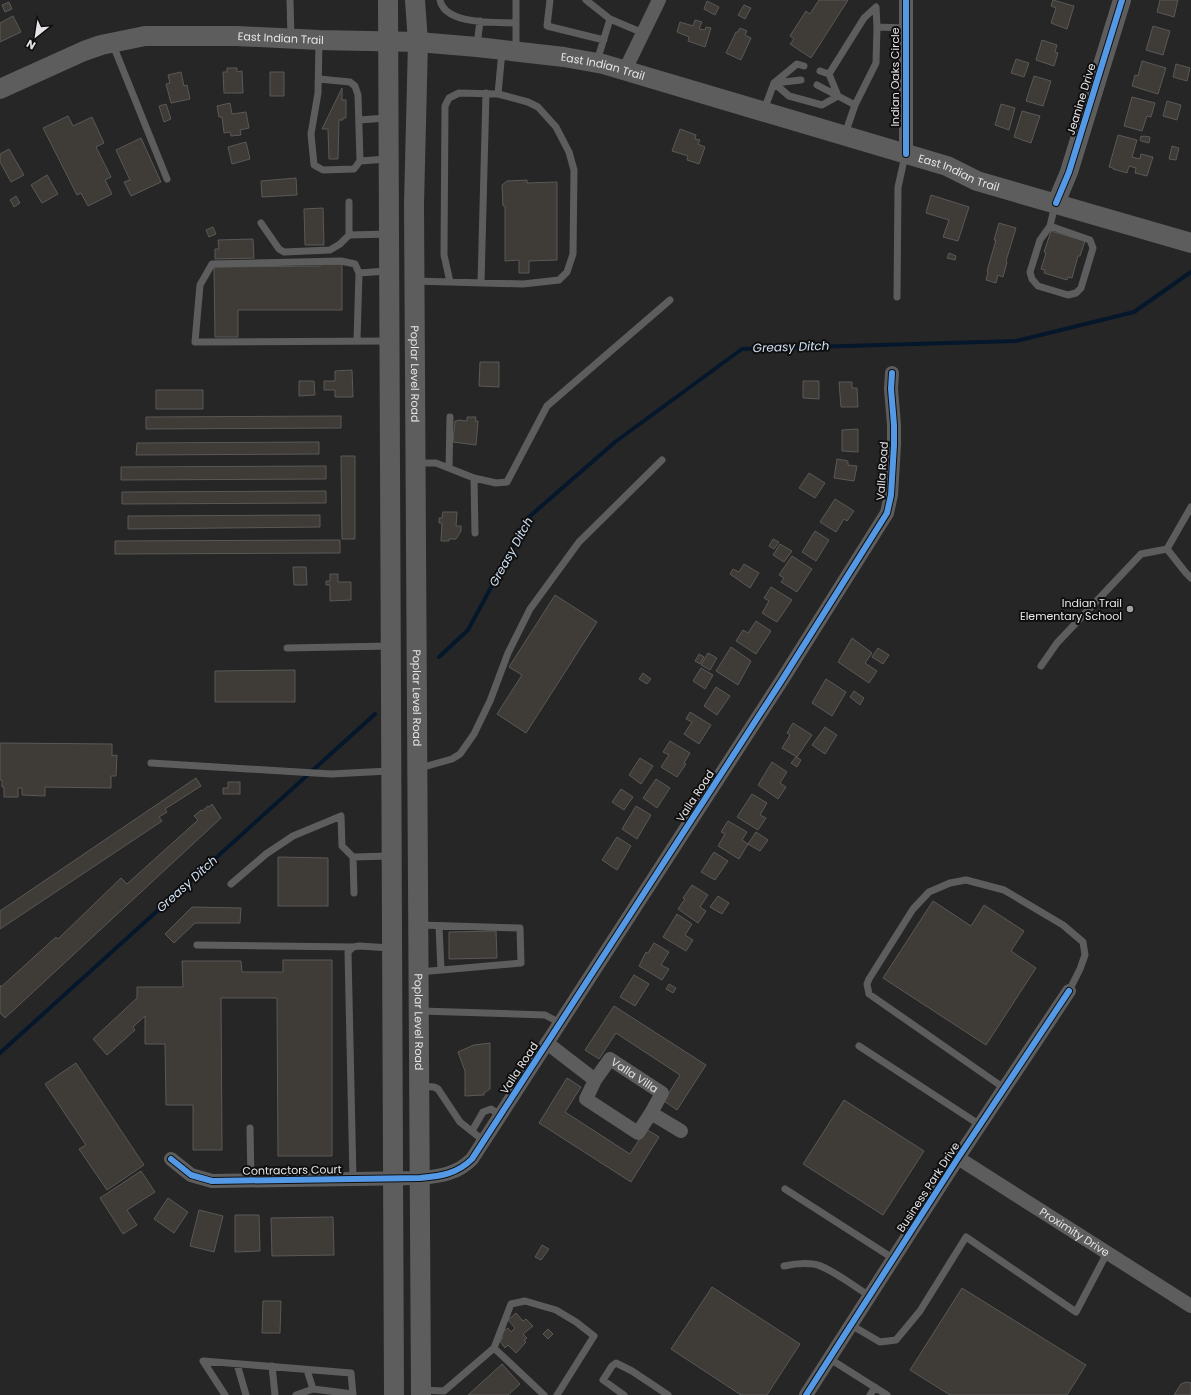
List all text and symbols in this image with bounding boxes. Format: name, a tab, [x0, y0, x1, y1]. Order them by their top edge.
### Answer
north arrow	[16, 16, 56, 56]
street label: Indian Oaks Circle	[887, 27, 903, 127]
street label: East Indian Trail	[237, 28, 324, 48]
text: N	[23, 36, 39, 54]
street label: East Indian Trail	[560, 49, 647, 84]
street label: Jeanine Drive	[1062, 61, 1100, 137]
street label: East Indian Trail	[916, 150, 1001, 195]
street label: Poplar Level Road	[407, 325, 423, 422]
water label: Greasy Ditch	[752, 337, 830, 356]
street label: Valla Road	[872, 441, 892, 501]
water label: Greasy Ditch	[485, 514, 537, 589]
place label: Indian Trail Elementary School	[1020, 595, 1122, 624]
marker: Indian Trail Elementary School	[1125, 604, 1135, 614]
street label: Poplar Level Road	[409, 649, 425, 746]
street label: Valla Road	[672, 767, 718, 825]
water label: Greasy Ditch	[152, 852, 221, 916]
street label: Poplar Level Road	[411, 973, 427, 1070]
street label: Valla Road	[496, 1039, 542, 1097]
street label: Valla Villa	[608, 1054, 662, 1097]
street label: Business Park Drive	[893, 1139, 963, 1235]
street label: Contractors Court	[242, 1161, 342, 1179]
street label: Proximity Drive	[1036, 1204, 1113, 1260]

